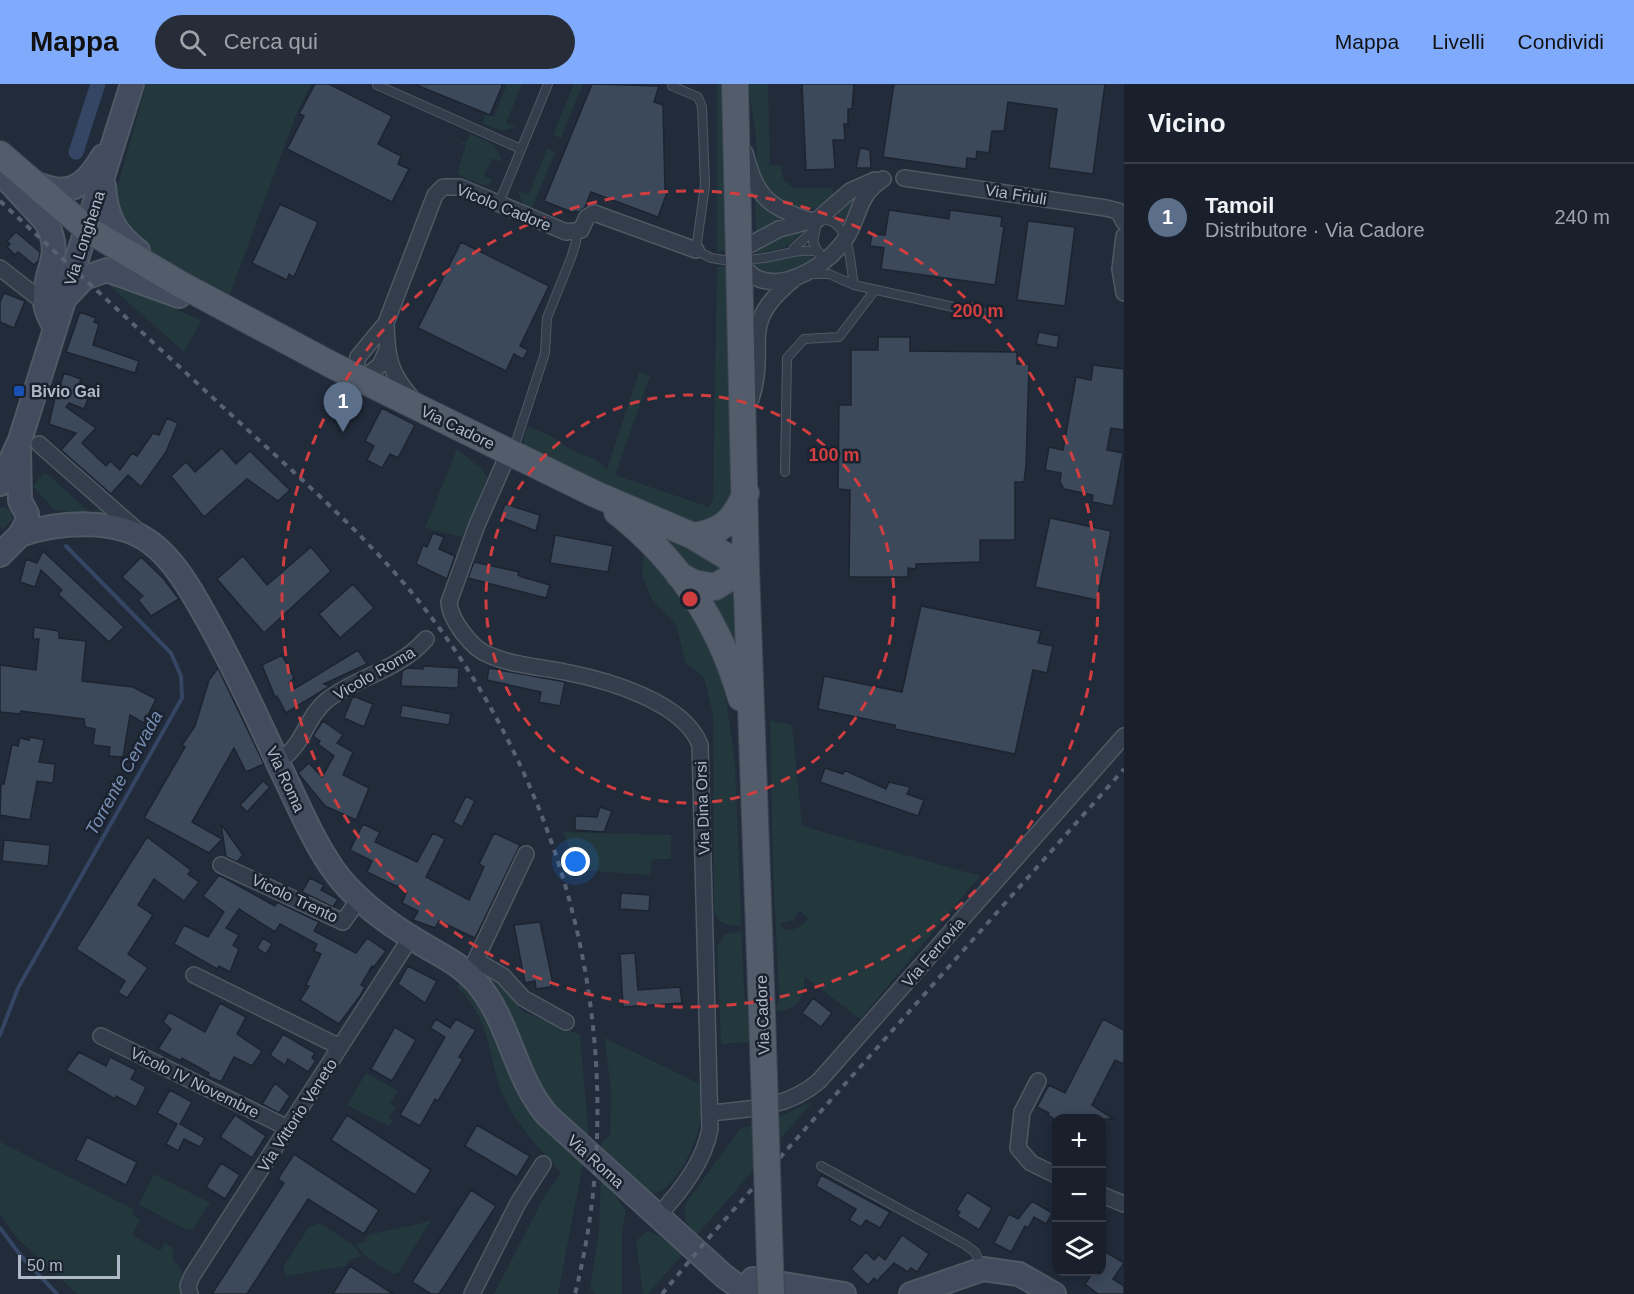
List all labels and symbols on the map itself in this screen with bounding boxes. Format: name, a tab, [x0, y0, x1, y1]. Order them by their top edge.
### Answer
street label: Vicolo Cadore	[454, 181, 554, 234]
street label: Via Friuli	[984, 181, 1048, 208]
street label: Via Longhena	[61, 189, 108, 288]
text: 200 m	[952, 301, 1004, 321]
pin: 1	[324, 382, 362, 432]
place label: Bivio Gai	[31, 383, 100, 400]
marker: Bivio Gai	[12, 384, 26, 398]
street label: Via Cadore	[418, 402, 497, 453]
text: 100 m	[808, 445, 860, 465]
centre of rings	[680, 589, 700, 609]
street label: Vicolo Roma	[331, 643, 418, 703]
water label: Torrente Cervada	[81, 707, 167, 839]
street label: Via Roma	[263, 744, 308, 815]
street label: Via Dina Orsi	[692, 761, 713, 855]
your location	[561, 847, 590, 876]
street label: Vicolo Trento	[249, 871, 341, 926]
street label: Via Ferrovia	[899, 914, 968, 990]
street label: Via Cadore	[753, 975, 772, 1055]
street label: Vicolo IV Novembre	[128, 1044, 262, 1121]
street label: Via Vittorio Veneto	[255, 1056, 340, 1175]
street label: Via Roma	[564, 1132, 627, 1191]
scale bar	[18, 1252, 120, 1280]

